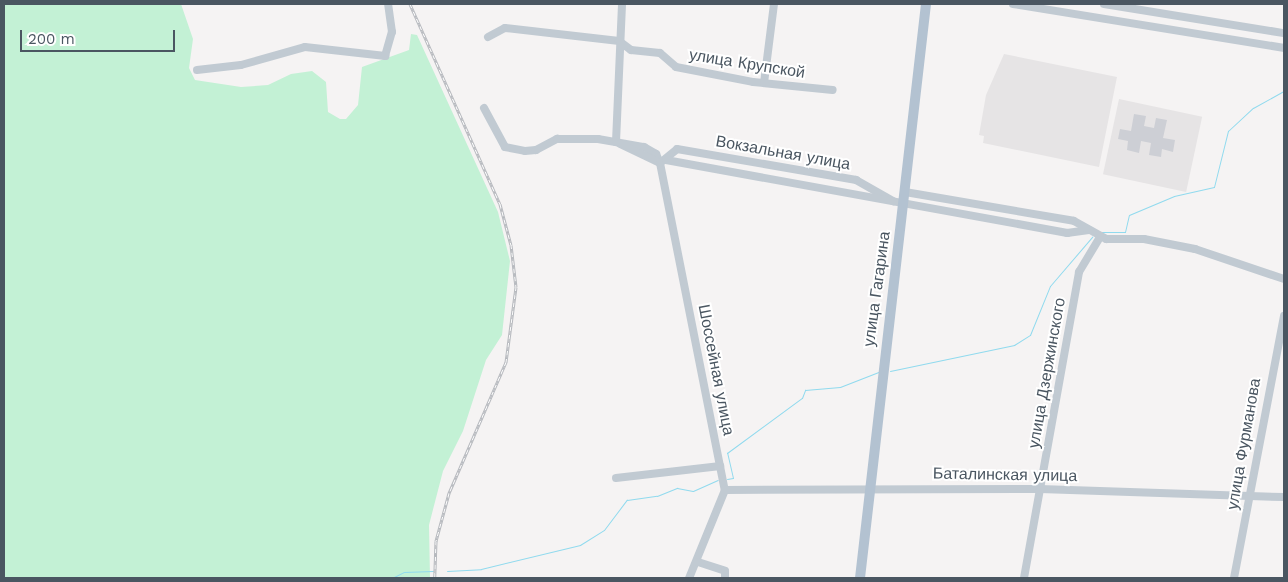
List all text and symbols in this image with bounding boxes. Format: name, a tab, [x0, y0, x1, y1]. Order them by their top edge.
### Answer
scale bar	[22, 20, 178, 52]
text: 200 m	[28, 30, 75, 48]
street label: улица Крупской	[688, 45, 806, 83]
street label: Вокзальная улица	[714, 132, 852, 174]
street label: улица Гагарина	[859, 230, 895, 348]
street label: улица Дзержинского	[1024, 296, 1070, 450]
street label: Шоссейная улица	[694, 303, 738, 437]
street label: улица Фурманова	[1223, 377, 1265, 511]
street label: Баталинская улица	[933, 464, 1077, 486]

